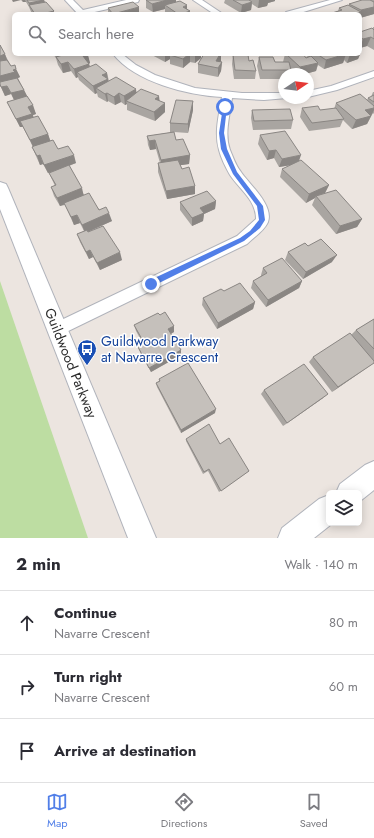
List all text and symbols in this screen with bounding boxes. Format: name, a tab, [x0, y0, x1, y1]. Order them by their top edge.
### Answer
search box	[12, 12, 362, 56]
icon: search	[26, 23, 48, 45]
text: Search here	[58, 23, 134, 45]
north arrow	[278, 68, 314, 104]
route start	[216, 98, 234, 116]
route end	[142, 275, 160, 293]
street label: Guildwood Parkway	[40, 305, 103, 422]
place label: Guildwood Parkway at Navarre Crescent	[101, 331, 219, 367]
bus stop icon: Guildwood Parkway at Navarre Crescent	[76, 338, 98, 366]
map controls	[326, 490, 362, 526]
button: layers	[326, 490, 362, 526]
text: 2 min	[16, 552, 61, 576]
text: Walk · 140 m	[284, 555, 358, 574]
text: Continue	[54, 602, 117, 624]
icon: ahead	[16, 612, 38, 634]
text: 80 m	[329, 613, 358, 632]
text: Navarre Crescent	[54, 624, 150, 643]
text: Turn right	[54, 666, 122, 688]
icon: right	[16, 676, 38, 698]
text: 60 m	[329, 677, 358, 696]
text: Navarre Crescent	[54, 688, 150, 707]
icon: arrive	[16, 740, 38, 762]
text: Arrive at destination	[54, 740, 196, 762]
tab: Map	[46, 791, 68, 831]
tab: Directions	[161, 791, 207, 831]
tab: Saved	[300, 791, 328, 831]

